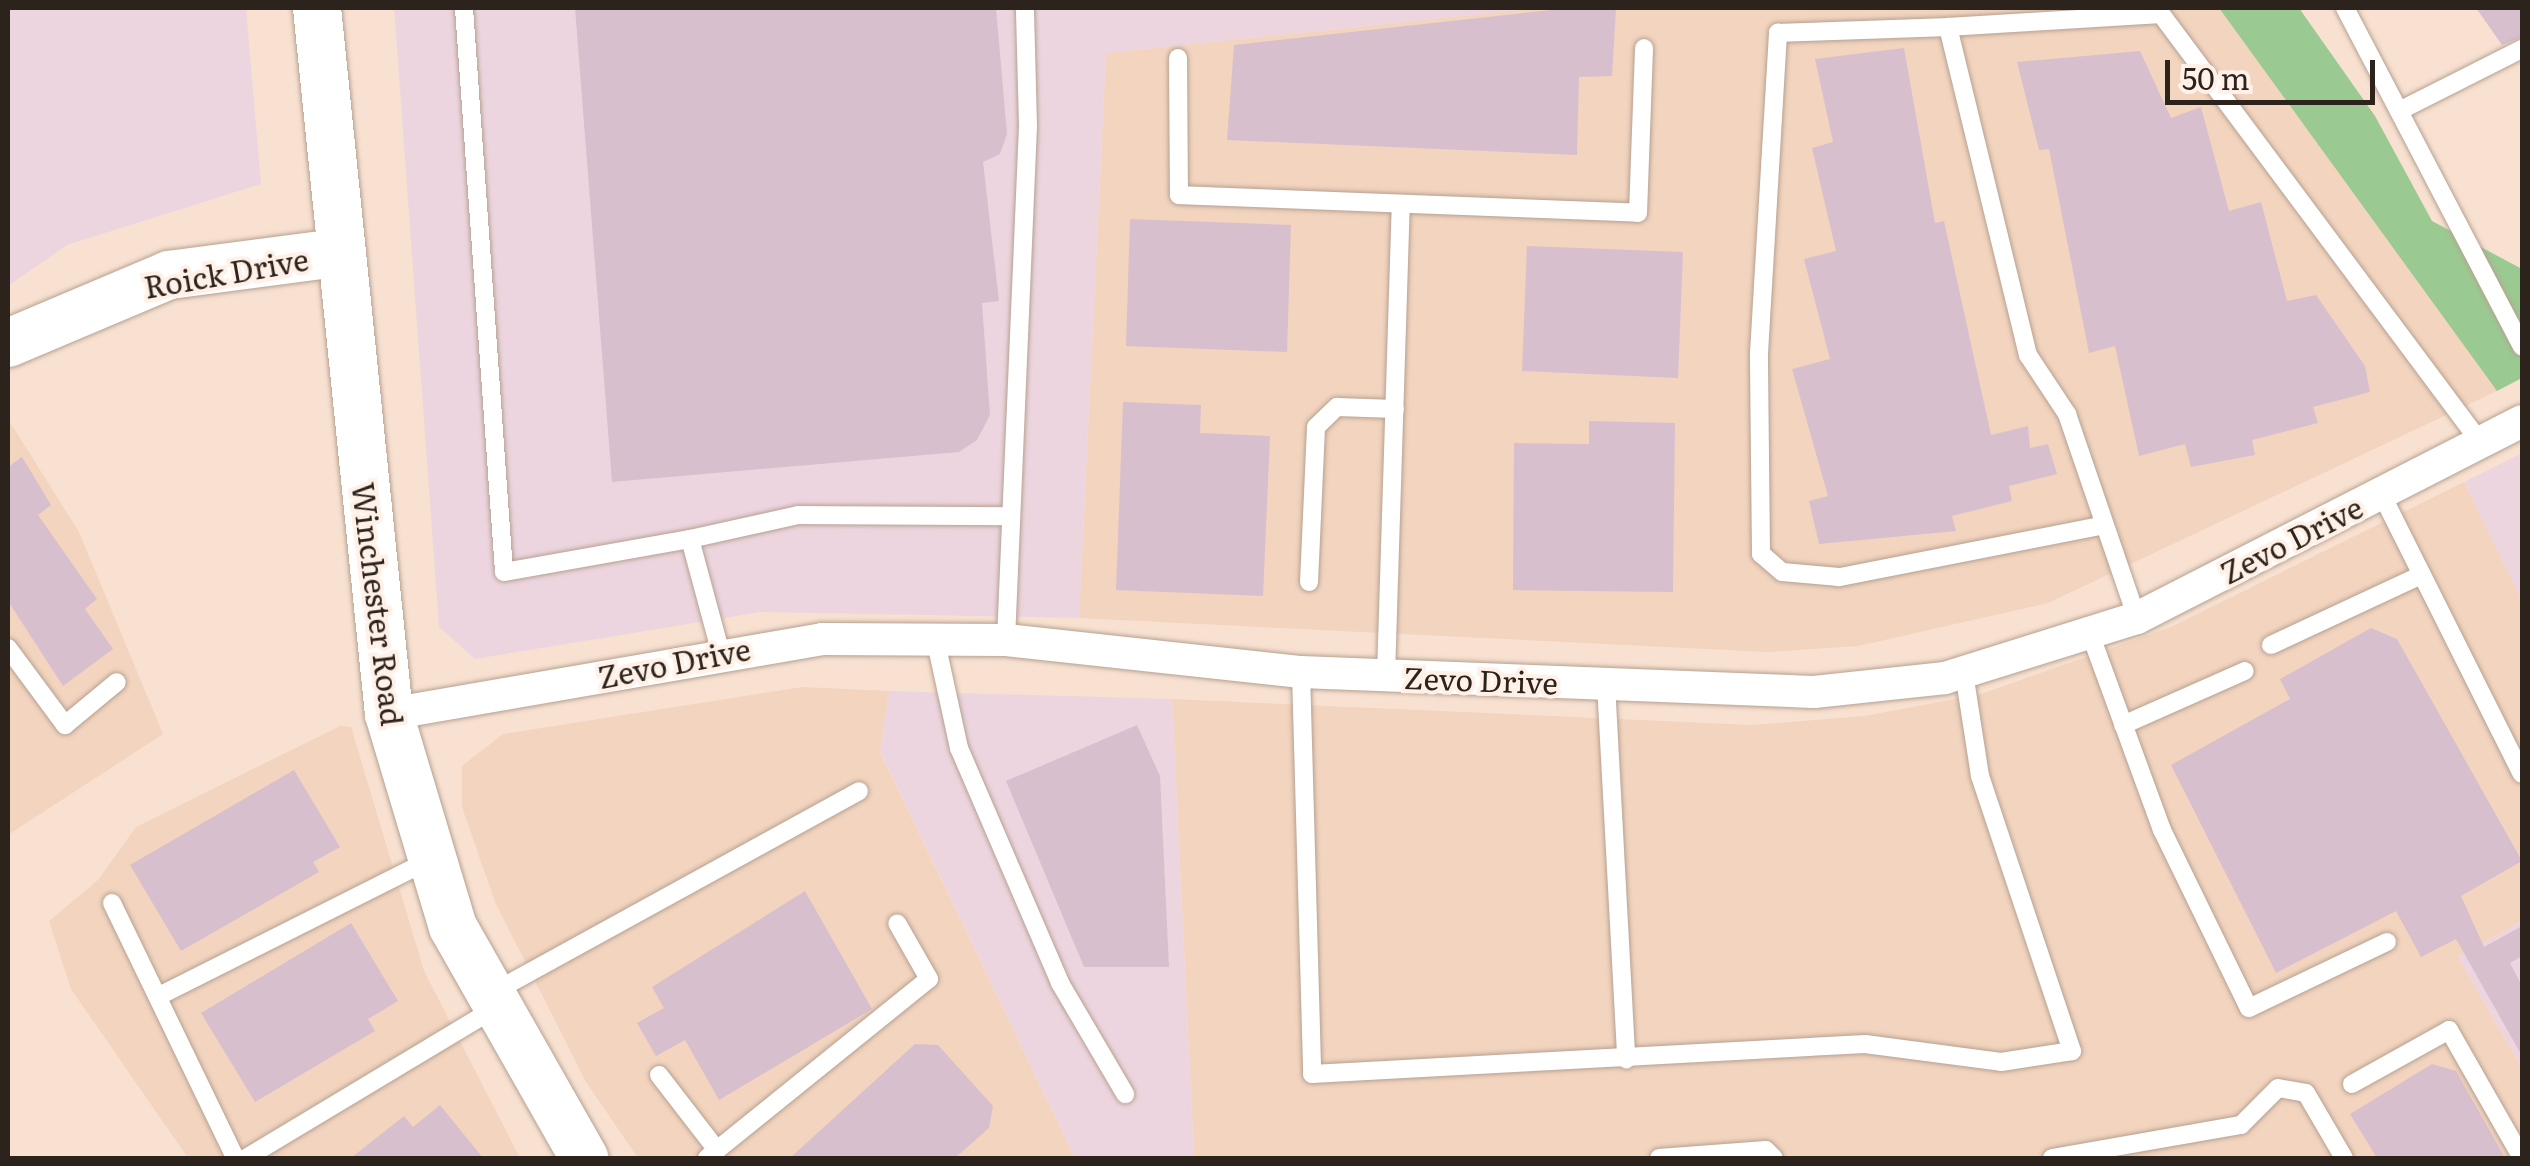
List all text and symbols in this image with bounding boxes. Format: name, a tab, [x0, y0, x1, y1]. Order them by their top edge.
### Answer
scale bar	[2170, 40, 2380, 102]
text: 50 m	[2182, 55, 2250, 99]
street label: Roick Drive	[141, 240, 311, 304]
street label: Winchester Road	[346, 480, 412, 728]
street label: Zevo Drive	[2214, 488, 2368, 590]
street label: Zevo Drive	[595, 630, 753, 694]
street label: Zevo Drive	[1403, 658, 1559, 700]

